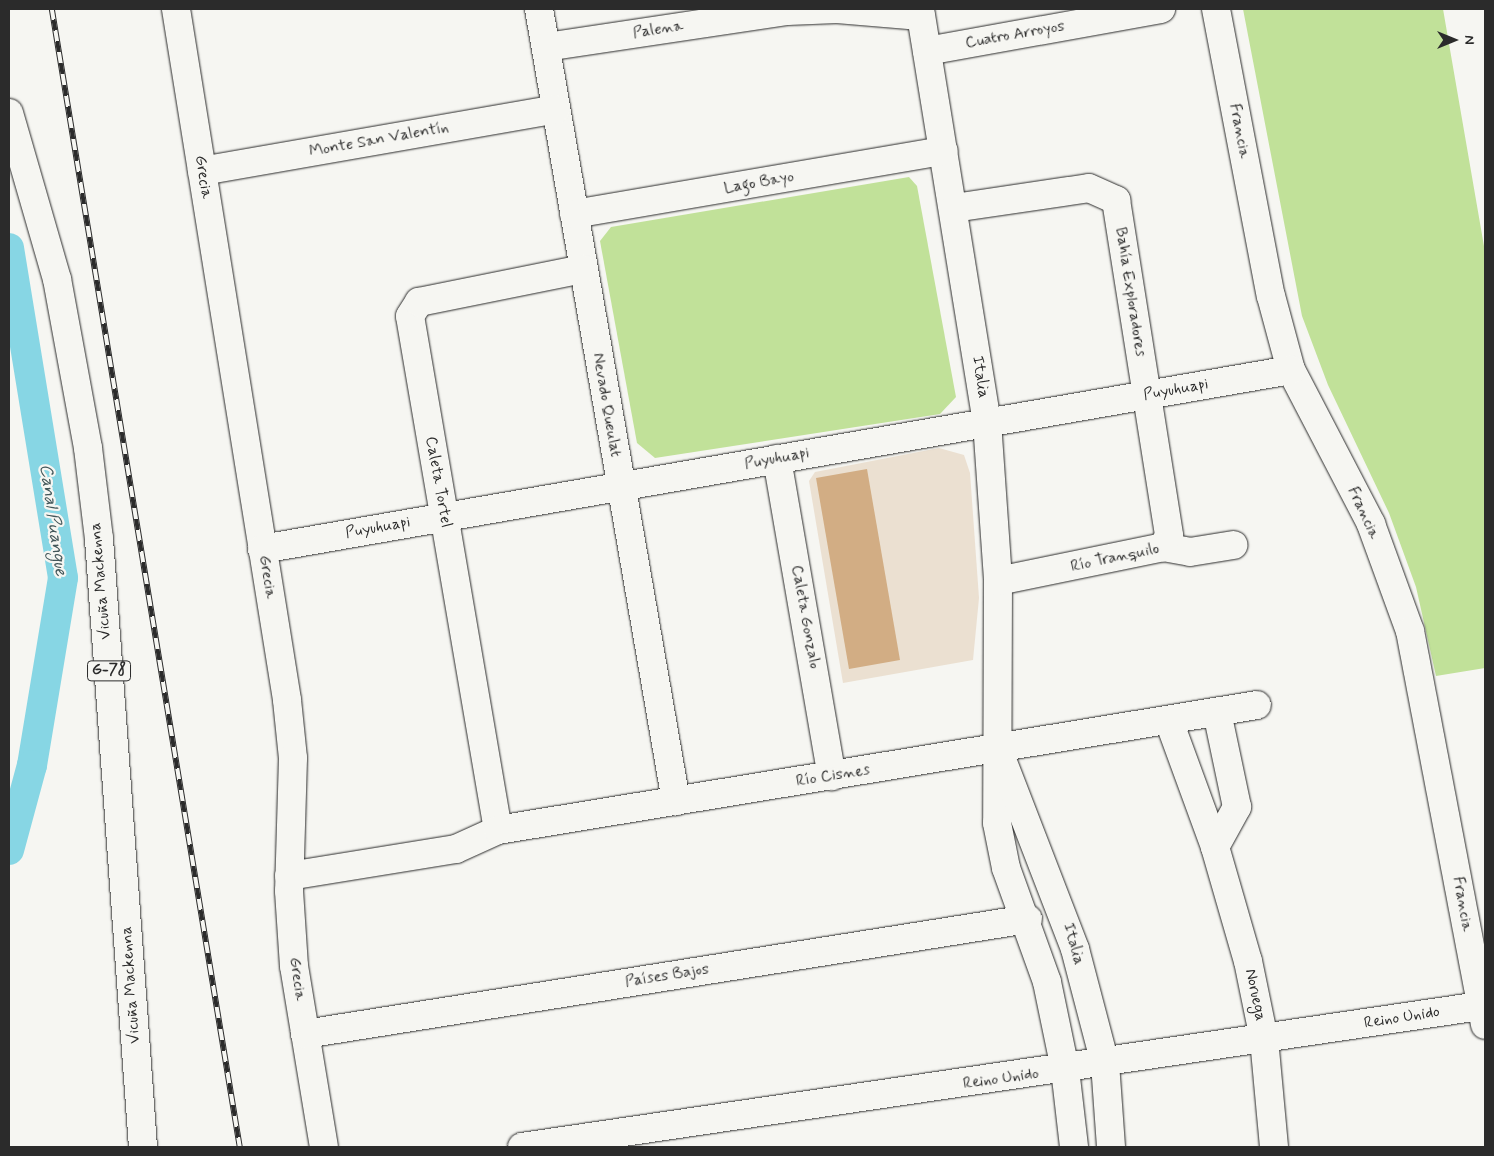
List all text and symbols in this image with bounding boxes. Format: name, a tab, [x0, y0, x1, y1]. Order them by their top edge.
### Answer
north arrow	[1429, 15, 1479, 65]
street label: Palena	[632, 17, 684, 43]
street label: Cuatro Arroyos	[964, 17, 1066, 53]
text: N	[1460, 35, 1478, 45]
street label: Francia	[1224, 102, 1254, 160]
street label: Monte San Valentín	[307, 118, 451, 162]
street label: Grecia	[190, 154, 216, 200]
street label: Lago Bayo	[723, 168, 795, 198]
street label: Bahía Exploradores	[1110, 226, 1150, 358]
street label: Nevado Queulat	[587, 352, 625, 458]
street label: Italia	[967, 355, 993, 399]
street label: Puyuhuapi	[1142, 375, 1210, 405]
street label: Caleta Tortel	[421, 435, 455, 529]
street label: Puyuhuapi	[743, 444, 811, 474]
water label: Canal Puangue	[34, 462, 72, 578]
street label: Francia	[1343, 484, 1383, 542]
street label: Puyuhuapi	[344, 513, 412, 543]
street label: Vicuña Mackenna	[86, 521, 116, 641]
street label: Río Tranquilo	[1070, 539, 1160, 577]
street label: Grecia	[254, 554, 280, 600]
street label: Caleta Gonzalo	[786, 564, 824, 670]
road number: G-78	[86, 658, 132, 684]
street label: Río Cisnes	[795, 761, 871, 791]
street label: Francia	[1448, 875, 1476, 933]
street label: Italia	[1058, 921, 1088, 967]
street label: Vicuña Mackenna	[117, 925, 145, 1045]
street label: Grecia	[284, 956, 310, 1002]
street label: Países Bajos	[623, 960, 711, 992]
street label: Noruega	[1240, 967, 1270, 1023]
street label: Reino Unido	[1363, 1003, 1441, 1033]
street label: Reino Unido	[962, 1064, 1040, 1094]

